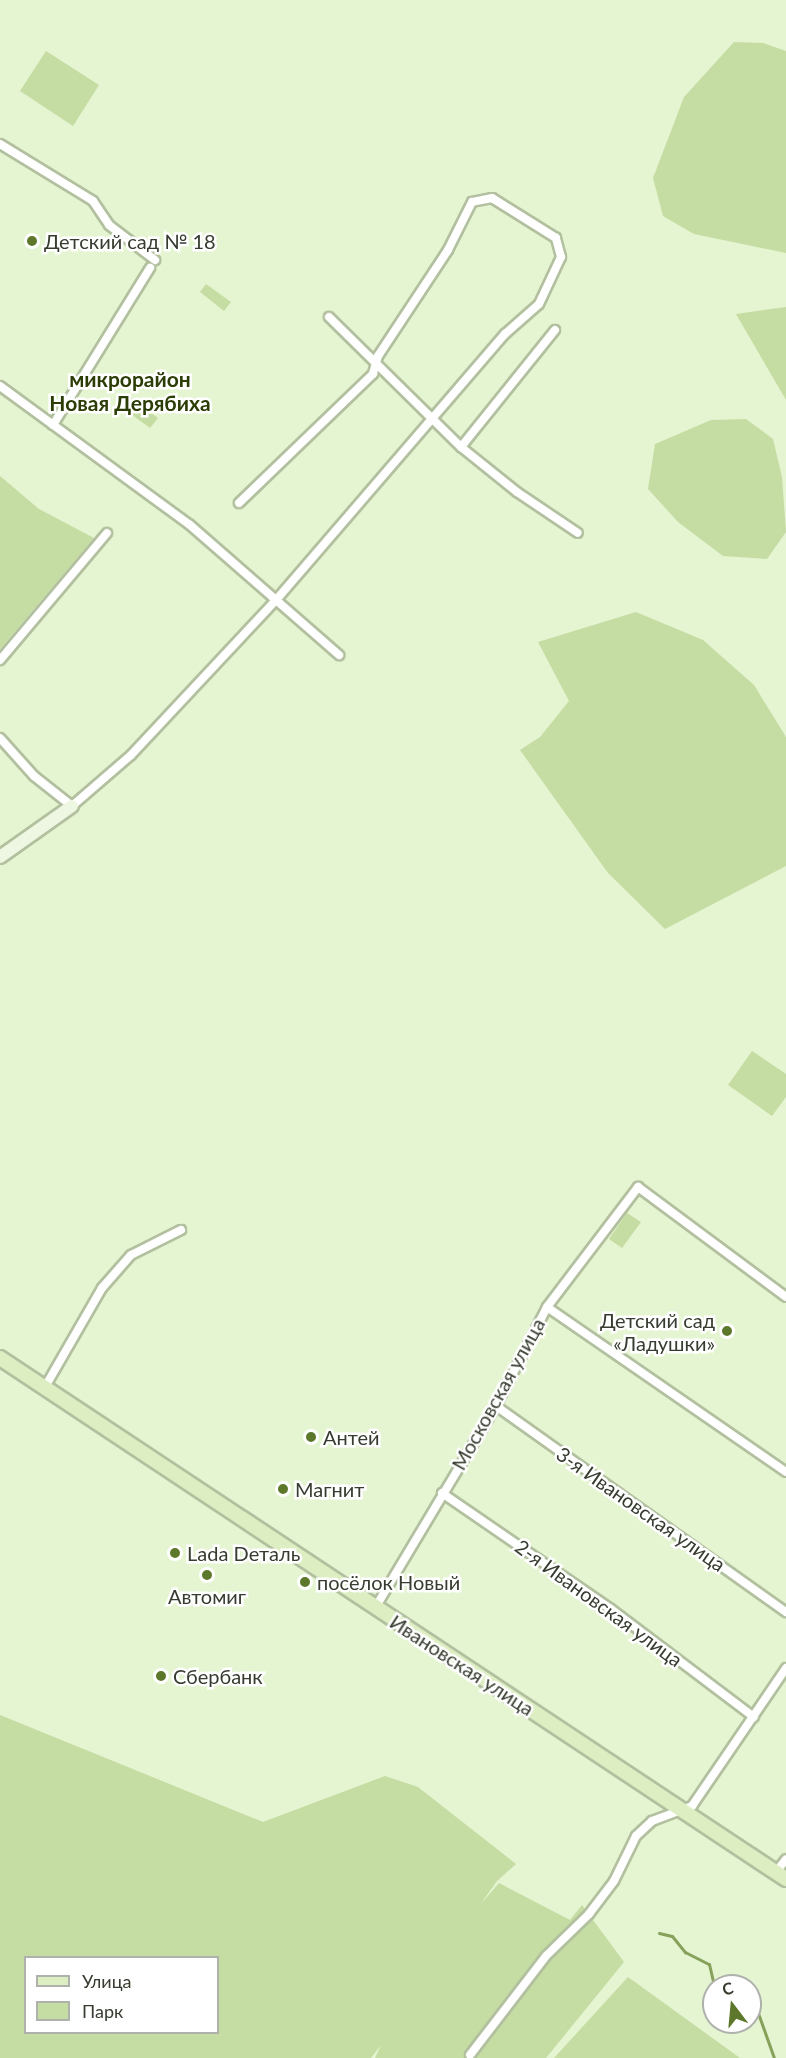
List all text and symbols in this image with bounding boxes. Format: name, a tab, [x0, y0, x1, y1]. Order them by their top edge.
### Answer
place label: Детский сад № 18	[44, 229, 216, 253]
marker: Детский сад № 18	[25, 234, 39, 248]
district label: микрорайон Новая Дерябиха	[49, 366, 211, 416]
place label: Детский сад «Ладушки»	[600, 1308, 715, 1355]
street label: Московская улица	[446, 1314, 550, 1474]
marker: Детский сад «Ладушки»	[720, 1324, 734, 1338]
place label: Антей	[323, 1425, 379, 1449]
marker: Антей	[304, 1430, 318, 1444]
street label: 3-я Ивановская улица	[552, 1442, 730, 1576]
place label: Магнит	[295, 1477, 364, 1501]
marker: Магнит	[276, 1482, 290, 1496]
street label: 2-я Ивановская улица	[511, 1534, 687, 1672]
place label: Lada Dеталь	[187, 1541, 300, 1565]
marker: Lada Dеталь	[168, 1546, 182, 1560]
marker: Автомиг	[200, 1568, 214, 1582]
place label: посёлок Новый	[317, 1570, 460, 1594]
marker: посёлок Новый	[298, 1575, 312, 1589]
place label: Автомиг	[168, 1584, 246, 1608]
street label: Ивановская улица	[385, 1609, 539, 1721]
place label: Сбербанк	[173, 1664, 263, 1688]
marker: Сбербанк	[154, 1669, 168, 1683]
legend	[24, 1956, 219, 2034]
text: Улица	[82, 1970, 132, 1992]
north arrow	[702, 1974, 762, 2034]
text: С	[720, 1978, 735, 1999]
text: Парк	[82, 2000, 123, 2022]

